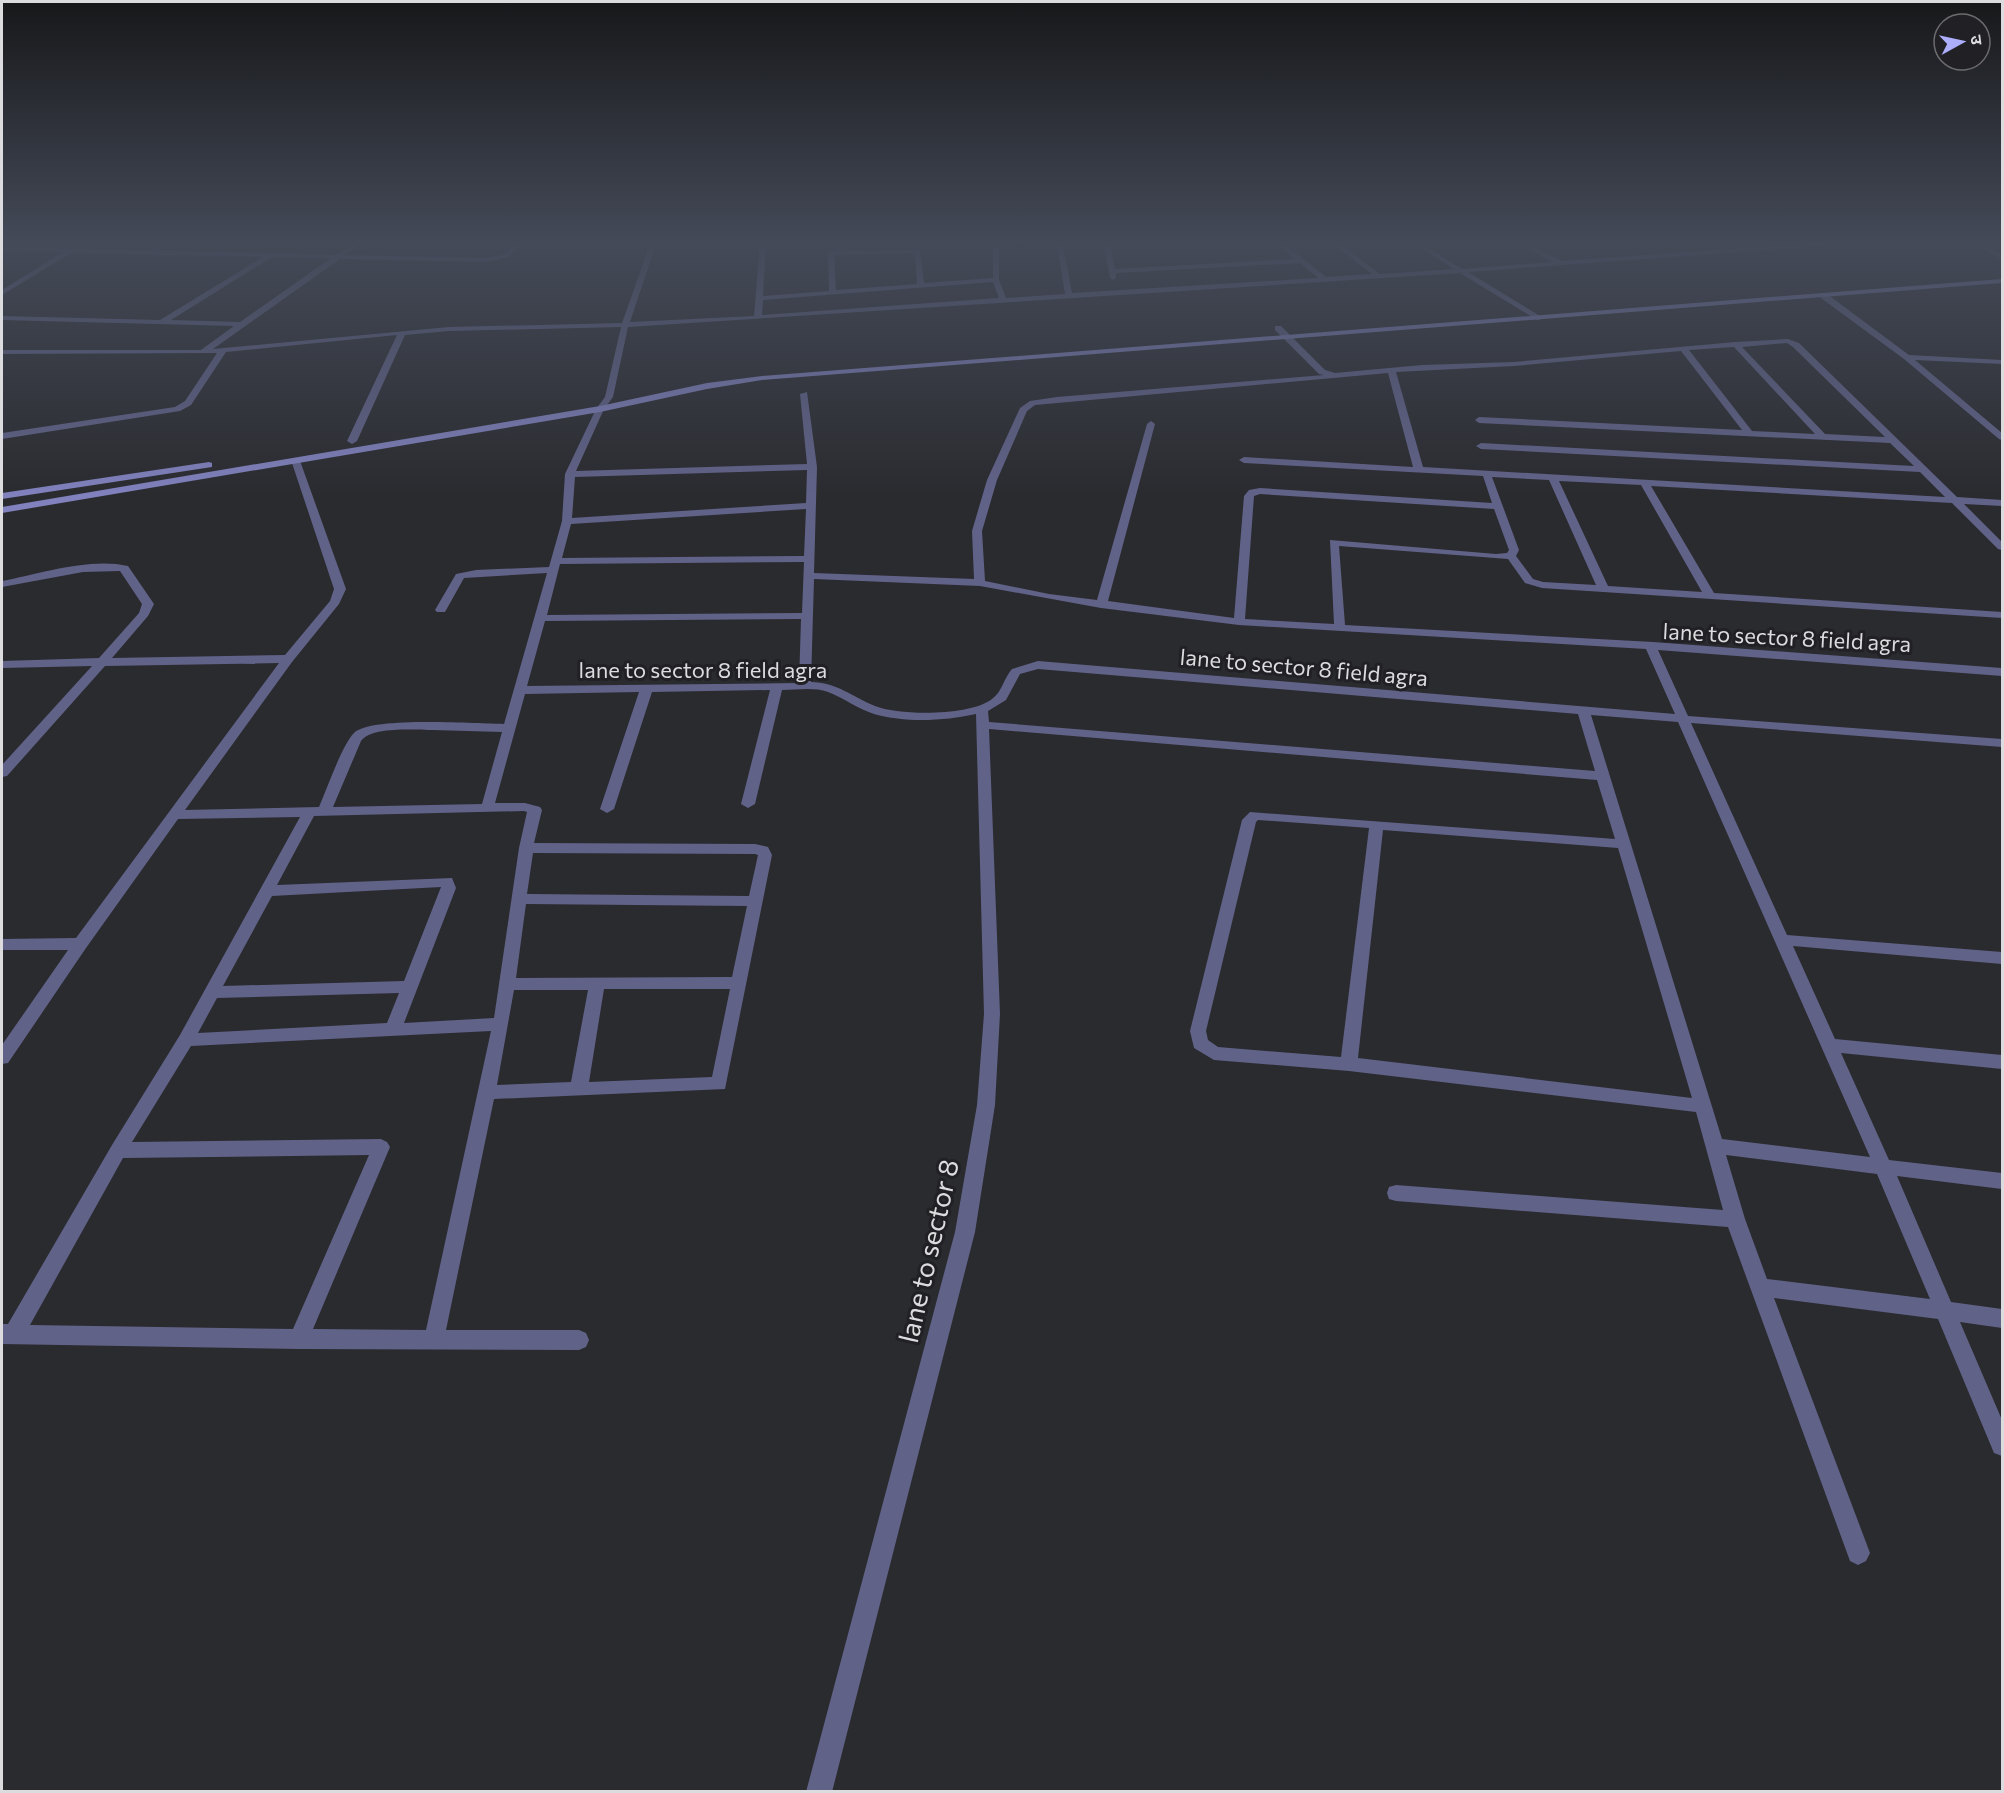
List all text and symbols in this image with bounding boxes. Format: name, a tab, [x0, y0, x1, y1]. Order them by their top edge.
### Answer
north arrow	[1932, 12, 1992, 72]
text: उ	[1967, 34, 1987, 46]
street label: lane to sector 8 field agra	[1662, 617, 1912, 657]
street label: lane to sector 8 field agra	[1179, 643, 1429, 691]
street label: lane to sector 8 field agra	[579, 656, 827, 683]
street label: lane to sector 8	[891, 1156, 965, 1346]

